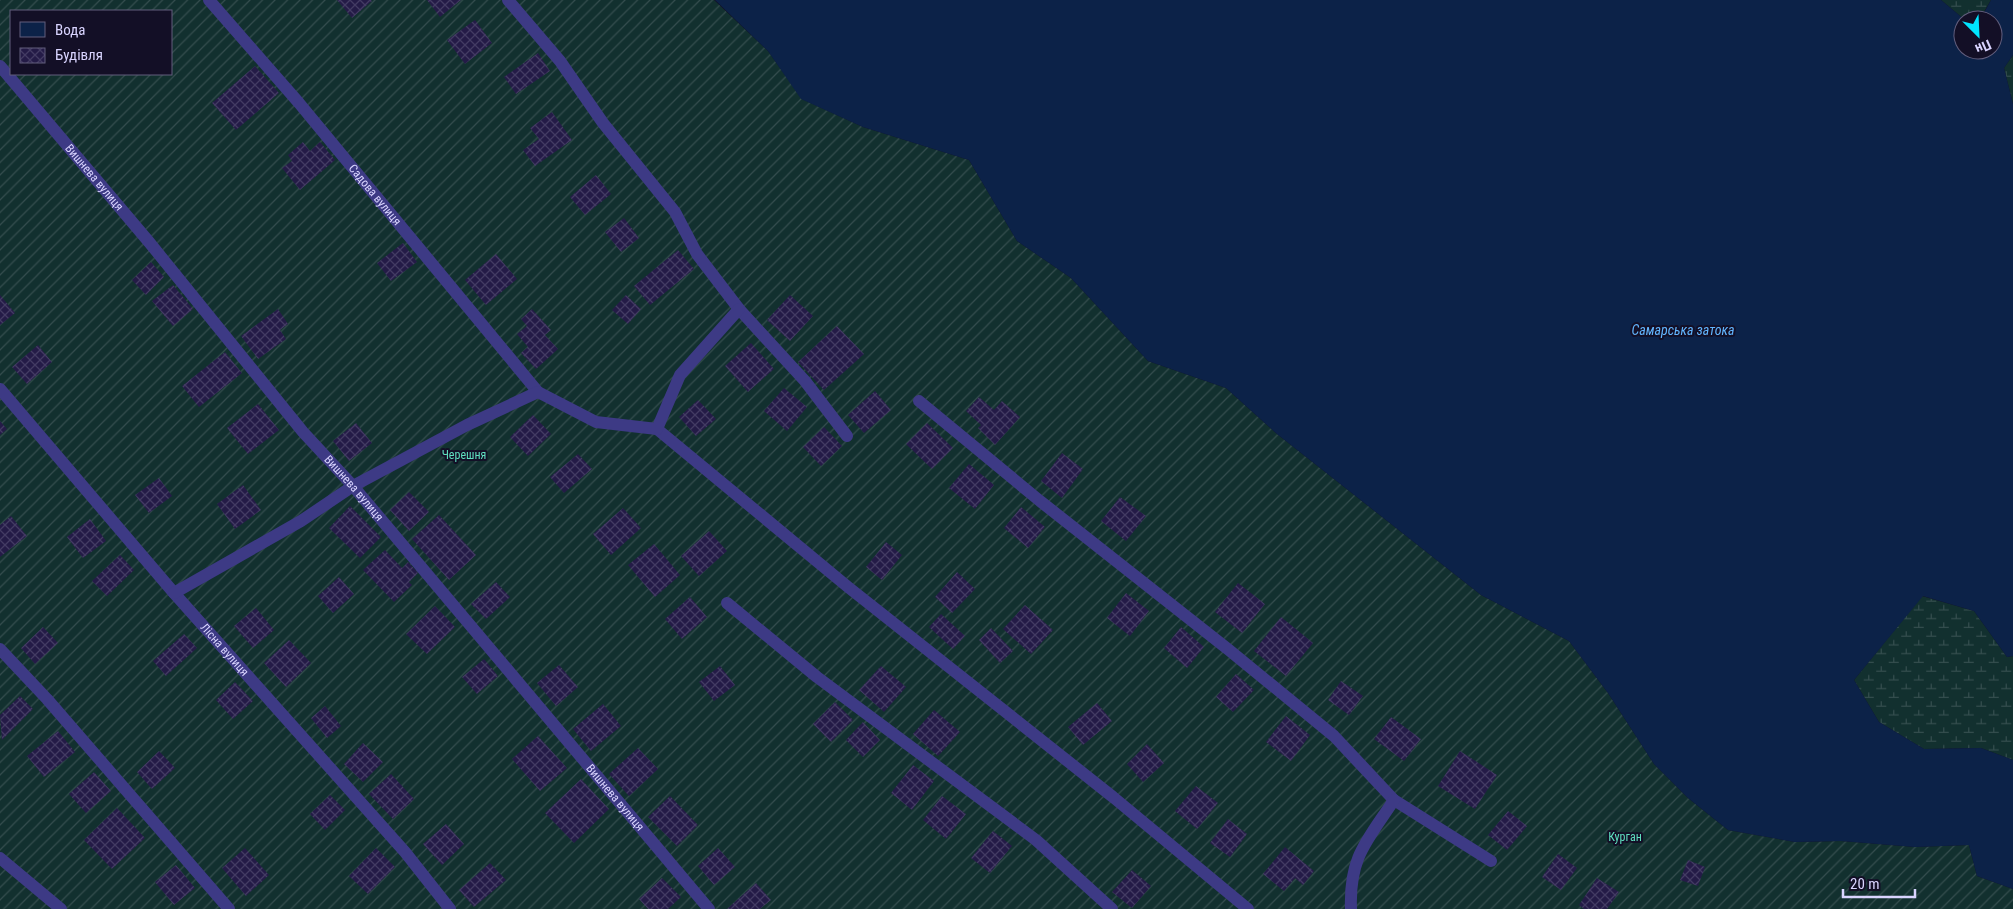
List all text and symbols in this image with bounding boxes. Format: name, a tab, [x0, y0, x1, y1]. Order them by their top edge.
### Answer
legend	[10, 10, 172, 75]
north arrow	[1953, 10, 2003, 60]
text: Вода	[55, 21, 85, 39]
text: Пн	[1973, 36, 1994, 57]
text: Будівля	[55, 46, 103, 64]
street label: Вишнева вулиця	[62, 141, 126, 213]
street label: Садова вулиця	[346, 162, 404, 228]
water label: Самарська затока	[1632, 322, 1734, 338]
park label: Черешня	[442, 448, 486, 462]
street label: Вишнева вулиця	[321, 453, 386, 524]
street label: Лісна вулиця	[197, 621, 252, 679]
street label: Вишнева вулиця	[583, 761, 647, 834]
park label: Курган	[1608, 830, 1642, 844]
scale bar	[1843, 866, 1916, 898]
text: 20 m	[1850, 875, 1880, 893]

